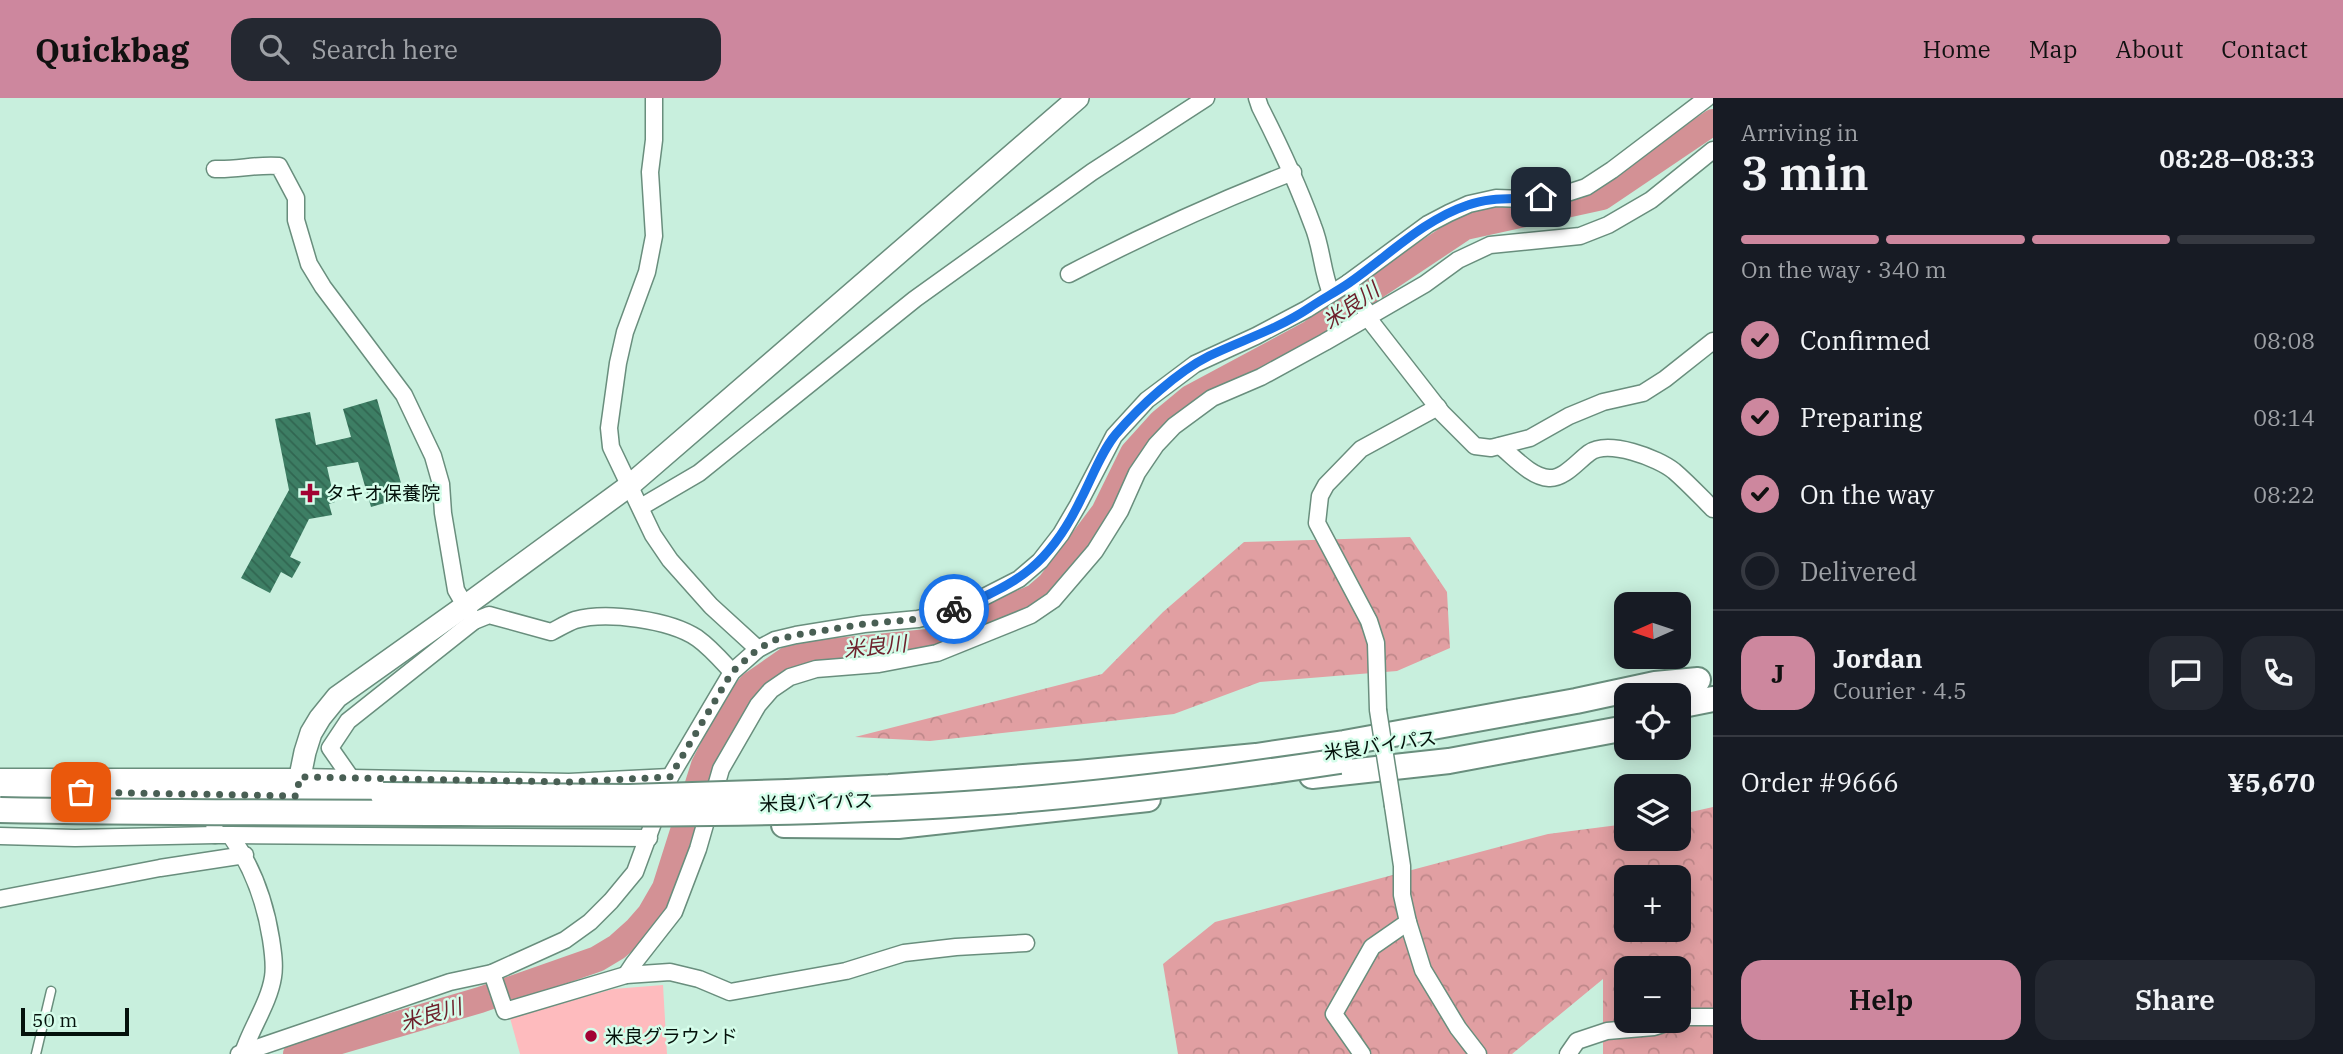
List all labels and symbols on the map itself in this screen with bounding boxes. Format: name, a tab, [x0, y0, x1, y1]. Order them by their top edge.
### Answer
pin	[1511, 167, 1571, 227]
water label: 米良川	[1317, 274, 1386, 335]
place label: タキオ保養院	[326, 481, 440, 505]
marker: タキオ保養院	[300, 483, 320, 503]
courier	[919, 574, 989, 644]
north arrow	[1614, 592, 1690, 668]
water label: 米良川	[842, 629, 910, 663]
street label: 米良バイパス	[1322, 725, 1438, 765]
pin	[51, 762, 111, 822]
street label: 米良バイパス	[759, 788, 873, 816]
water label: 米良川	[397, 991, 467, 1036]
scale bar	[21, 1005, 130, 1037]
place label: 米良グラウンド	[605, 1024, 738, 1048]
marker: 米良グラウンド	[583, 1028, 599, 1044]

